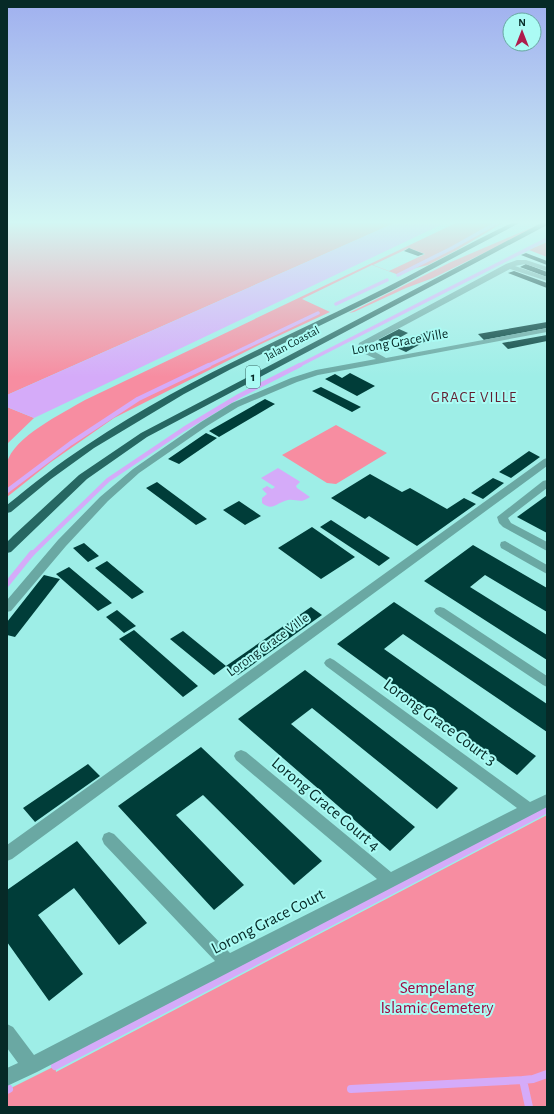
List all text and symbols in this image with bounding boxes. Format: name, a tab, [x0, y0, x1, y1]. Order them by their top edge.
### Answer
north arrow	[502, 12, 542, 52]
text: N	[518, 17, 526, 28]
street label: Jalan Coastal	[263, 324, 321, 362]
street label: Lorong Grace Ville	[351, 327, 449, 357]
road number: 1	[246, 366, 260, 388]
district label: GRACE VILLE	[431, 390, 517, 405]
street label: Lorong Grace Ville	[224, 611, 312, 679]
street label: Lorong Grace Court 3	[380, 676, 500, 768]
street label: Lorong Grace Court 4	[268, 754, 384, 854]
street label: Lorong Grace Court	[208, 885, 328, 957]
park label: Sempelang Islamic Cemetery	[380, 979, 494, 1017]

